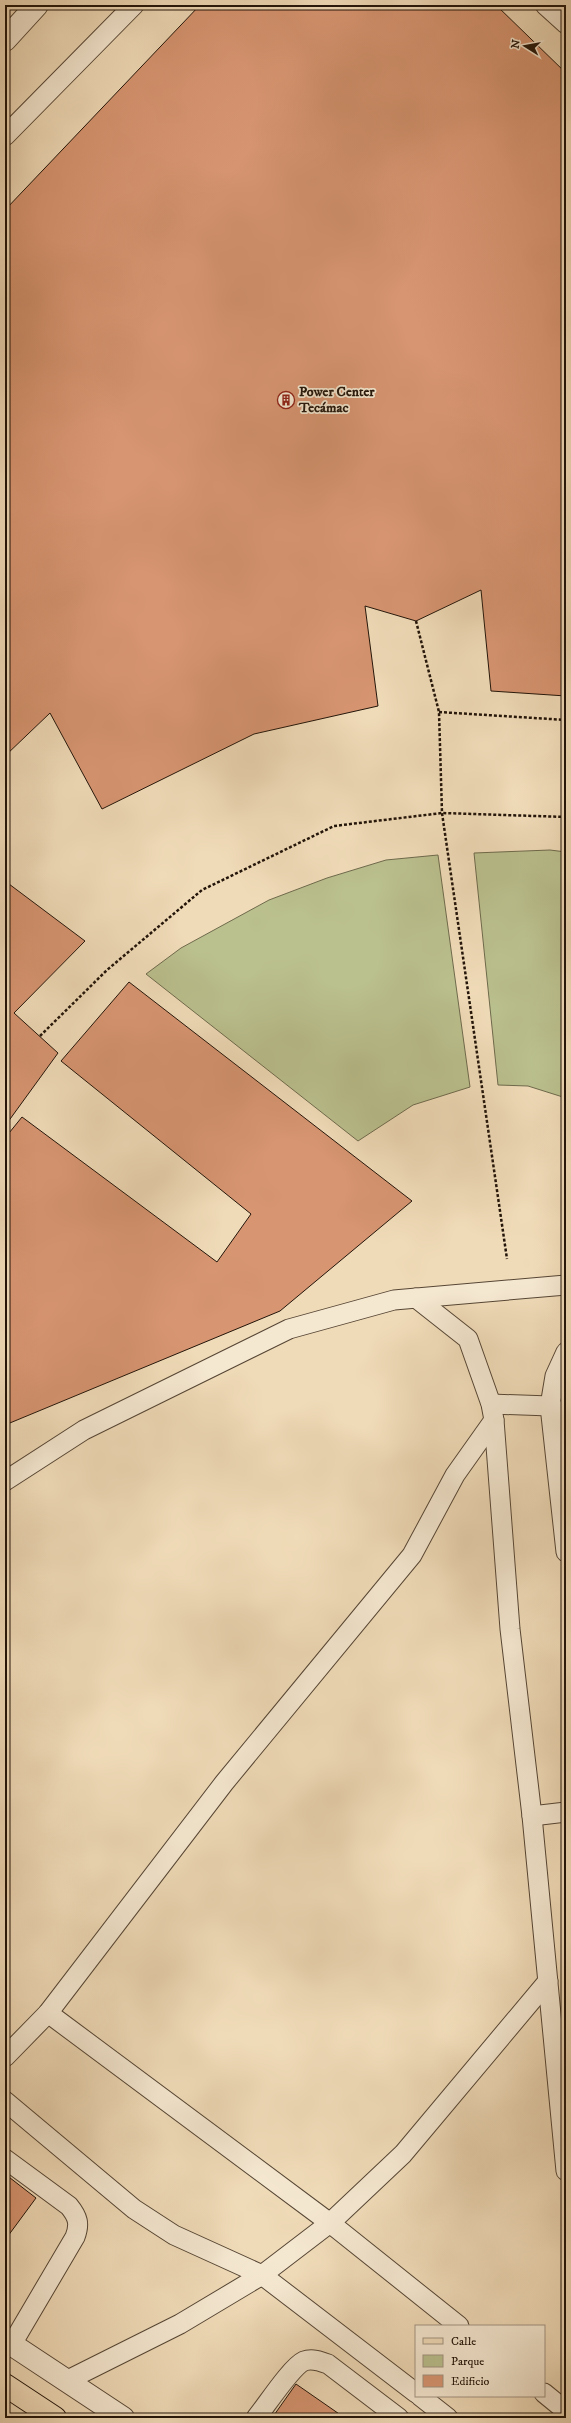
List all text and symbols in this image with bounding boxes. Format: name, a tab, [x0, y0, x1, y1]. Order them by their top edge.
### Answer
north arrow	[505, 26, 545, 66]
text: N	[508, 39, 524, 50]
place label: Power Center Tecámac	[298, 383, 375, 417]
building icon: Power Center Tecámac	[276, 390, 296, 410]
legend	[415, 2325, 545, 2397]
text: Calle	[451, 2334, 476, 2349]
text: Parque	[451, 2354, 484, 2369]
text: Edificio	[451, 2374, 490, 2389]

